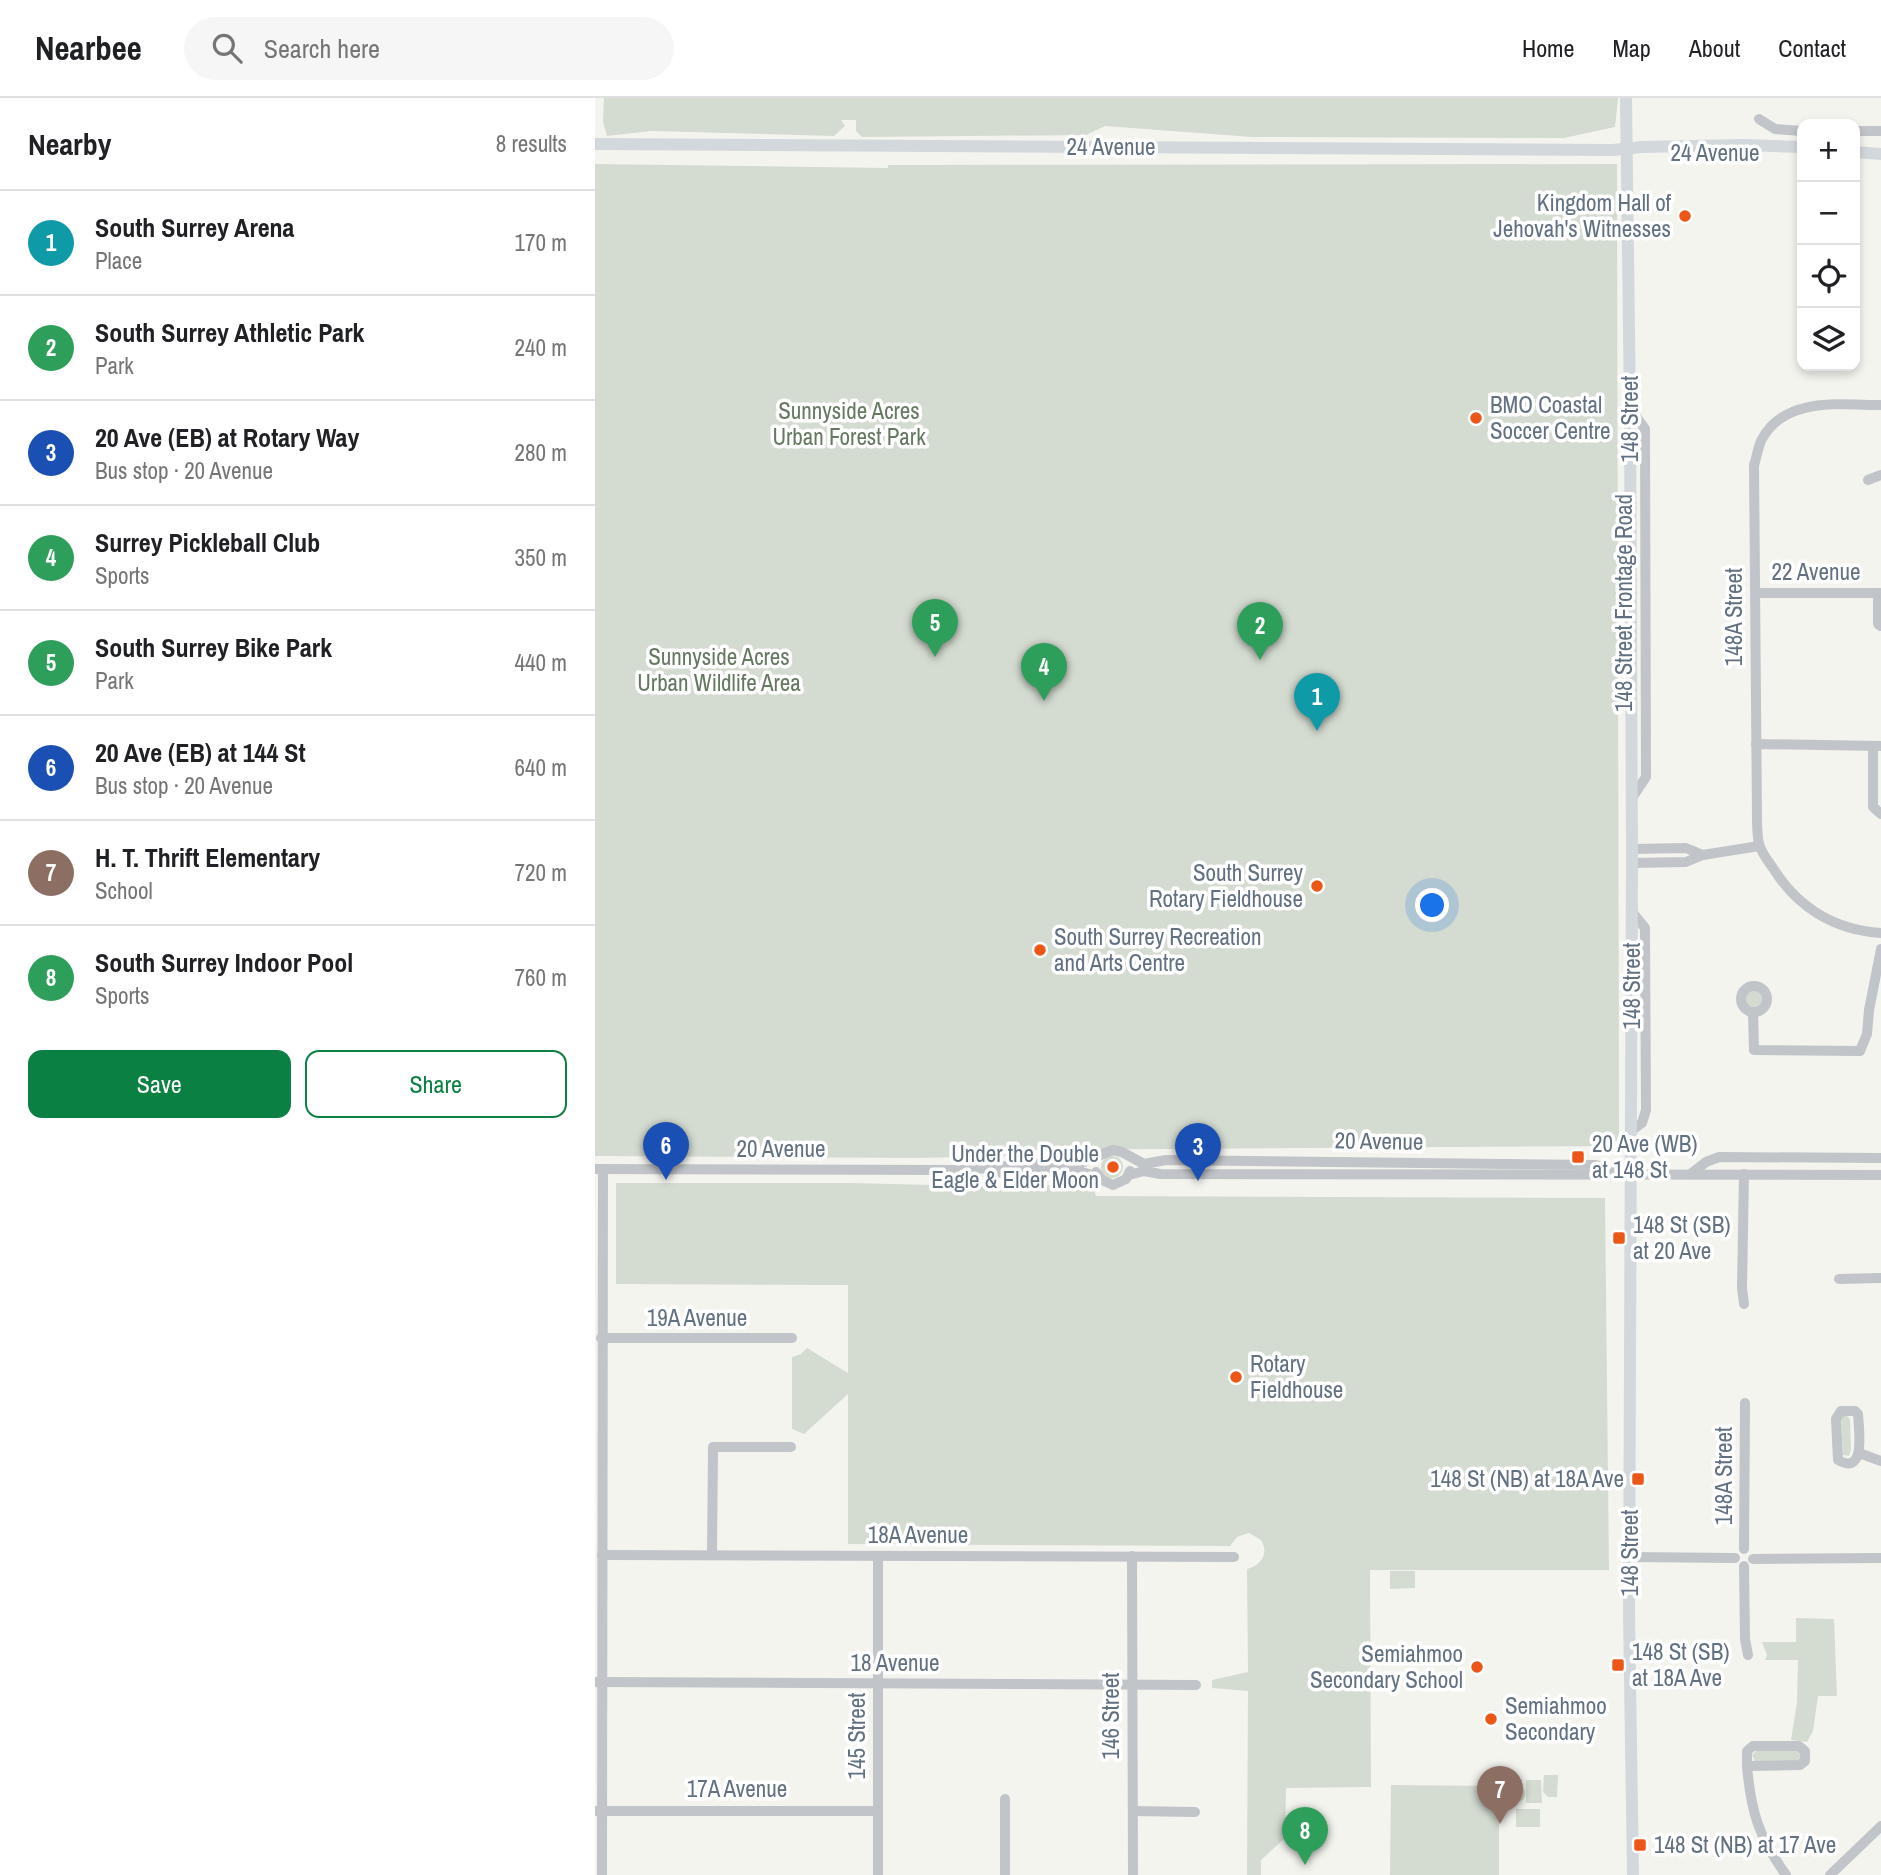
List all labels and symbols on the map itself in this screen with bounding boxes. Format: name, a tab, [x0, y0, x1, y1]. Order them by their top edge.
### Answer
street label: 24 Avenue	[1067, 131, 1155, 162]
street label: 24 Avenue	[1671, 137, 1759, 168]
place label: Kingdom Hall of Jehovah's Witnesses	[1493, 187, 1672, 244]
marker: Kingdom Hall of Jehovah's Witnesses	[1677, 208, 1693, 224]
street label: 148 Street	[1614, 375, 1645, 463]
place label: BMO Coastal Soccer Centre	[1490, 389, 1611, 446]
park label: Sunnyside Acres Urban Forest Park	[772, 395, 926, 452]
marker: BMO Coastal Soccer Centre	[1468, 410, 1484, 426]
street label: 148 Street Frontage Road	[1608, 494, 1639, 712]
street label: 22 Avenue	[1772, 556, 1860, 587]
street label: 148A Street	[1718, 568, 1749, 666]
pin: 5	[912, 599, 958, 657]
pin: 2	[1237, 602, 1283, 660]
park label: Sunnyside Acres Urban Wildlife Area	[637, 641, 801, 698]
pin: 4	[1021, 643, 1067, 701]
pin: 1	[1294, 673, 1340, 731]
place label: South Surrey Rotary Fieldhouse	[1149, 857, 1304, 914]
marker: South Surrey Rotary Fieldhouse	[1309, 878, 1325, 894]
your location	[1415, 888, 1449, 922]
place label: South Surrey Recreation and Arts Centre	[1054, 921, 1262, 978]
marker: South Surrey Recreation and Arts Centre	[1032, 942, 1048, 958]
street label: 148 Street	[1616, 942, 1647, 1030]
pin: 6	[643, 1122, 689, 1180]
pin: 3	[1175, 1123, 1221, 1181]
street label: 20 Avenue	[1334, 1124, 1424, 1157]
place label: 20 Ave (WB) at 148 St	[1592, 1128, 1698, 1185]
street label: 20 Avenue	[737, 1133, 825, 1164]
place label: Under the Double Eagle & Elder Moon	[931, 1138, 1099, 1195]
marker: 20 Ave (WB) at 148 St	[1570, 1149, 1586, 1165]
marker: Under the Double Eagle & Elder Moon	[1105, 1159, 1121, 1175]
place label: 148 St (SB) at 20 Ave	[1633, 1209, 1731, 1266]
marker: 148 St (SB) at 20 Ave	[1611, 1230, 1627, 1246]
street label: 19A Avenue	[647, 1302, 747, 1333]
place label: Rotary Fieldhouse	[1250, 1348, 1343, 1405]
marker: Rotary Fieldhouse	[1228, 1369, 1244, 1385]
street label: 148A Street	[1708, 1427, 1739, 1525]
place label: 148 St (NB) at 18A Ave	[1430, 1463, 1624, 1494]
marker: 148 St (NB) at 18A Ave	[1630, 1471, 1646, 1487]
street label: 148 Street	[1614, 1509, 1645, 1597]
street label: 18A Avenue	[868, 1519, 968, 1550]
place label: 148 St (SB) at 18A Ave	[1632, 1636, 1730, 1693]
place label: Semiahmoo Secondary School	[1310, 1638, 1463, 1695]
street label: 18 Avenue	[851, 1647, 939, 1678]
marker: 148 St (SB) at 18A Ave	[1610, 1657, 1626, 1673]
marker: Semiahmoo Secondary School	[1469, 1659, 1485, 1675]
street label: 146 Street	[1095, 1672, 1126, 1760]
place label: Semiahmoo Secondary	[1505, 1690, 1607, 1747]
street label: 145 Street	[841, 1692, 872, 1780]
marker: Semiahmoo Secondary	[1483, 1711, 1499, 1727]
pin: 7	[1477, 1766, 1523, 1824]
street label: 17A Avenue	[687, 1773, 787, 1804]
pin: 8	[1282, 1807, 1328, 1865]
place label: 148 St (NB) at 17 Ave	[1654, 1829, 1836, 1860]
marker: 148 St (NB) at 17 Ave	[1632, 1837, 1648, 1853]

